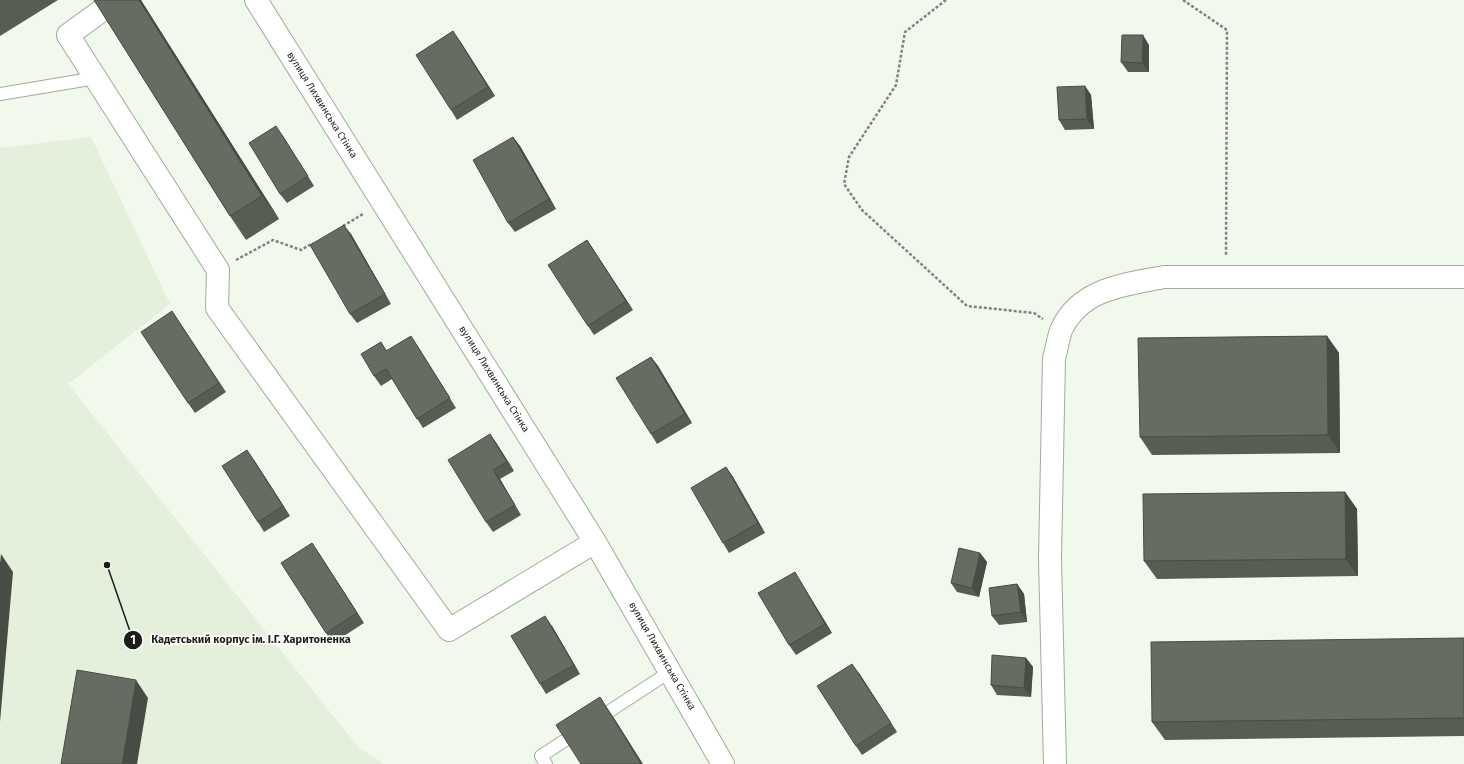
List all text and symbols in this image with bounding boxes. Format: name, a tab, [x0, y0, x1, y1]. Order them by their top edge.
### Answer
street label: вулиця Лихвинська Стінка	[284, 49, 361, 160]
street label: вулиця Лихвинська Стінка	[456, 323, 533, 434]
street label: вулиця Лихвинська Стінка	[626, 599, 699, 712]
callout: Кадетський корпус ім. І.Г. Харитоненка	[123, 628, 359, 651]
text: 1	[130, 633, 136, 647]
text: Кадетський корпус ім. І.Г. Харитоненка	[151, 633, 351, 646]

